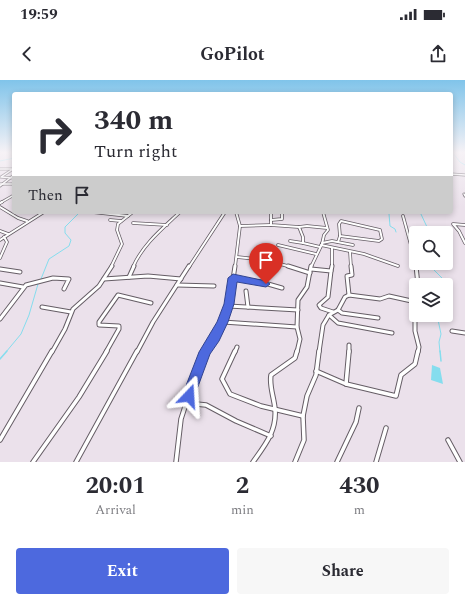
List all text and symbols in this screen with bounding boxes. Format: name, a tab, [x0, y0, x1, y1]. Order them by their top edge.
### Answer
text: 19:59	[20, 3, 58, 26]
text: GoPilot	[200, 41, 265, 68]
icon: back	[16, 43, 38, 65]
icon: share	[427, 43, 449, 65]
text: 340 m	[94, 99, 173, 142]
icon: right	[28, 108, 80, 160]
text: Turn right	[94, 138, 177, 165]
text: Then	[28, 184, 63, 207]
icon: arrive	[71, 184, 93, 206]
map controls	[409, 226, 453, 322]
button: search	[409, 226, 453, 270]
pin	[249, 243, 283, 284]
icon: arrive	[255, 249, 277, 271]
button: layers	[409, 278, 453, 322]
position arrow	[168, 375, 210, 417]
text: 20:01	[85, 468, 146, 504]
text: 2	[236, 468, 249, 504]
text: 430	[339, 468, 380, 504]
text: Arrival	[95, 500, 136, 520]
text: min	[231, 500, 254, 520]
text: m	[354, 500, 365, 520]
button: Exit	[16, 548, 229, 594]
button: Share	[237, 548, 449, 594]

